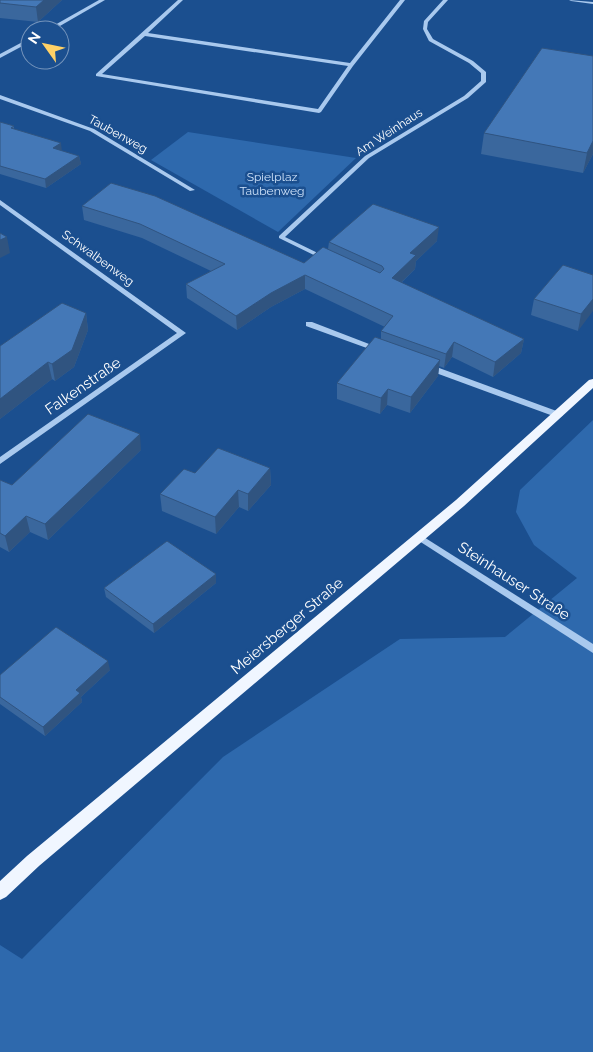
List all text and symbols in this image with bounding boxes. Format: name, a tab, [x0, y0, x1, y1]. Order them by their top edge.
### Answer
north arrow	[20, 20, 70, 70]
text: N	[24, 29, 44, 47]
street label: Am Weinhaus	[353, 105, 425, 159]
street label: Taubenweg	[86, 112, 150, 156]
park label: Spielplaz Taubenweg	[239, 170, 305, 198]
street label: Schwalbenweg	[59, 227, 137, 289]
street label: Falkenstraße	[42, 353, 124, 419]
street label: Steinhauser Straße	[455, 538, 573, 624]
street label: Meiersberger Straße	[227, 574, 347, 678]

